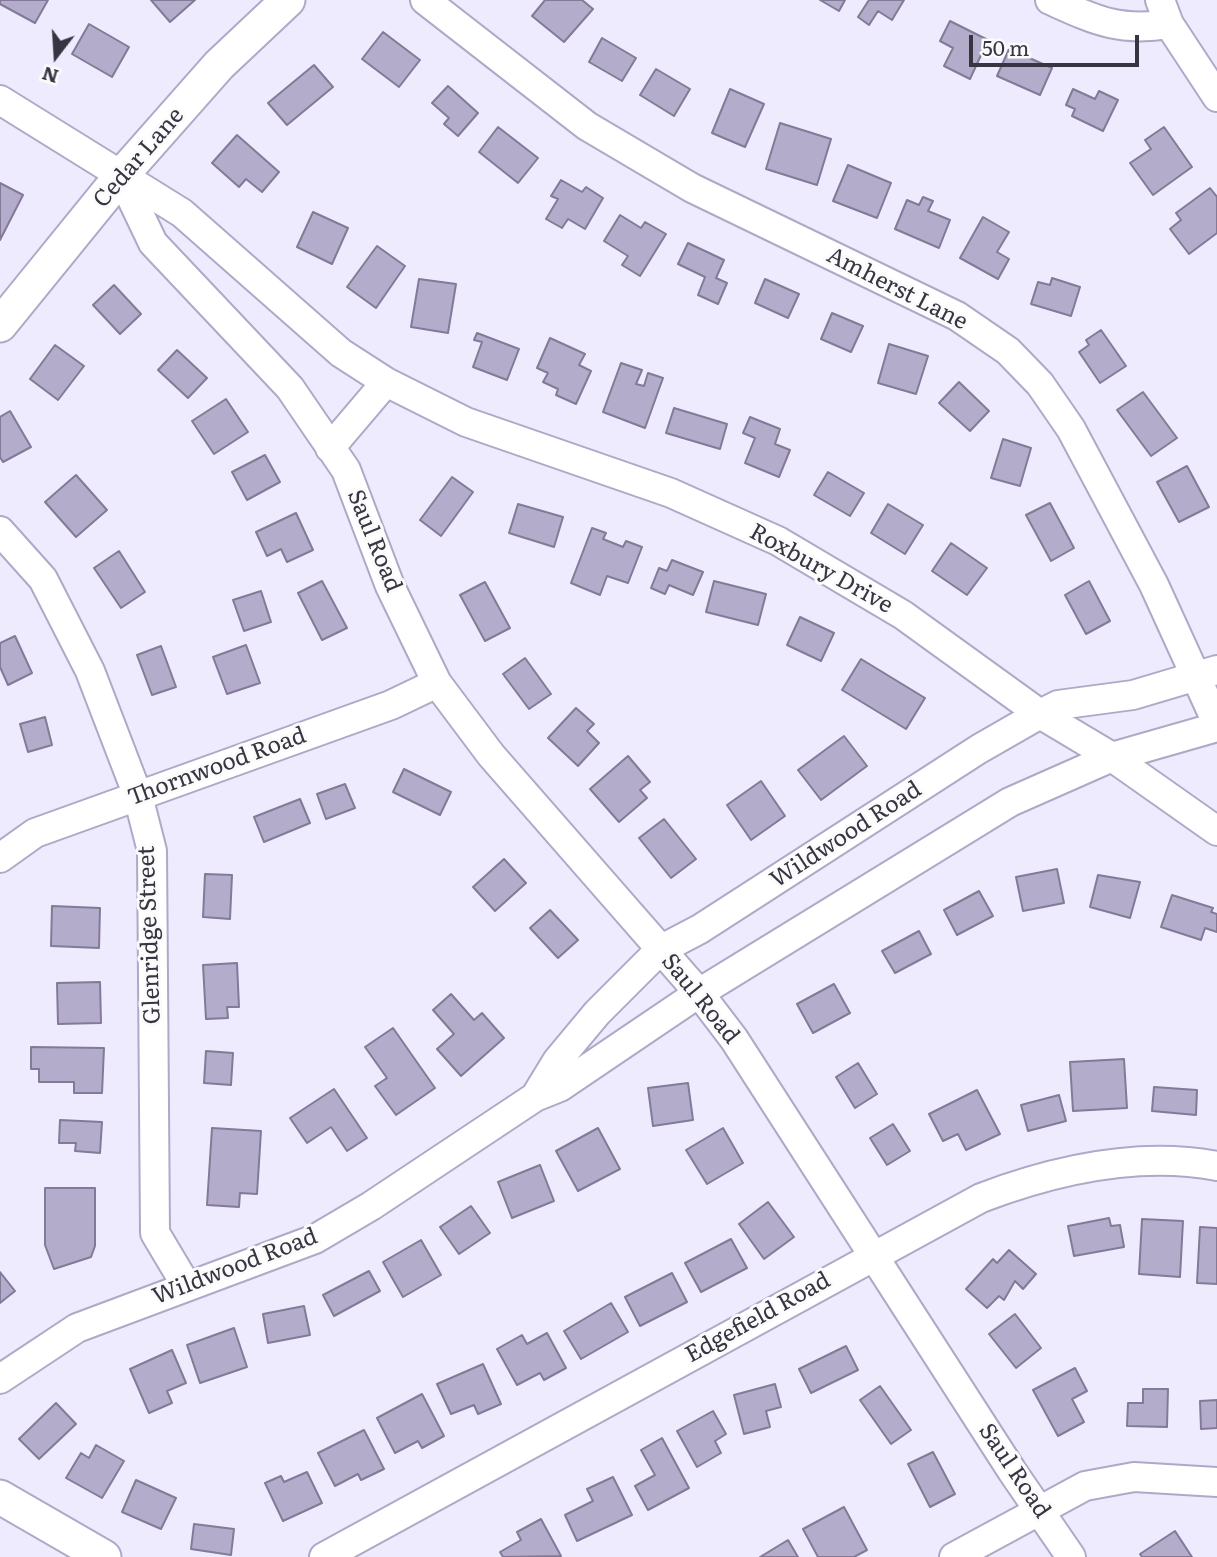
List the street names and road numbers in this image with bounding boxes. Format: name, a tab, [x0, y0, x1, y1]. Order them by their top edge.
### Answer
street label: Cedar Lane	[88, 102, 190, 214]
street label: Amherst Lane	[822, 242, 972, 336]
street label: Saul Road	[341, 486, 407, 596]
street label: Roxbury Drive	[745, 518, 897, 620]
street label: Thornwood Road	[124, 722, 310, 812]
street label: Wildwood Road	[765, 776, 927, 894]
street label: Glenridge Street	[133, 845, 167, 1025]
street label: Saul Road	[655, 948, 745, 1050]
street label: Wildwood Road	[149, 1223, 321, 1311]
street label: Edgefield Road	[681, 1267, 835, 1369]
street label: Saul Road	[972, 1419, 1056, 1523]

